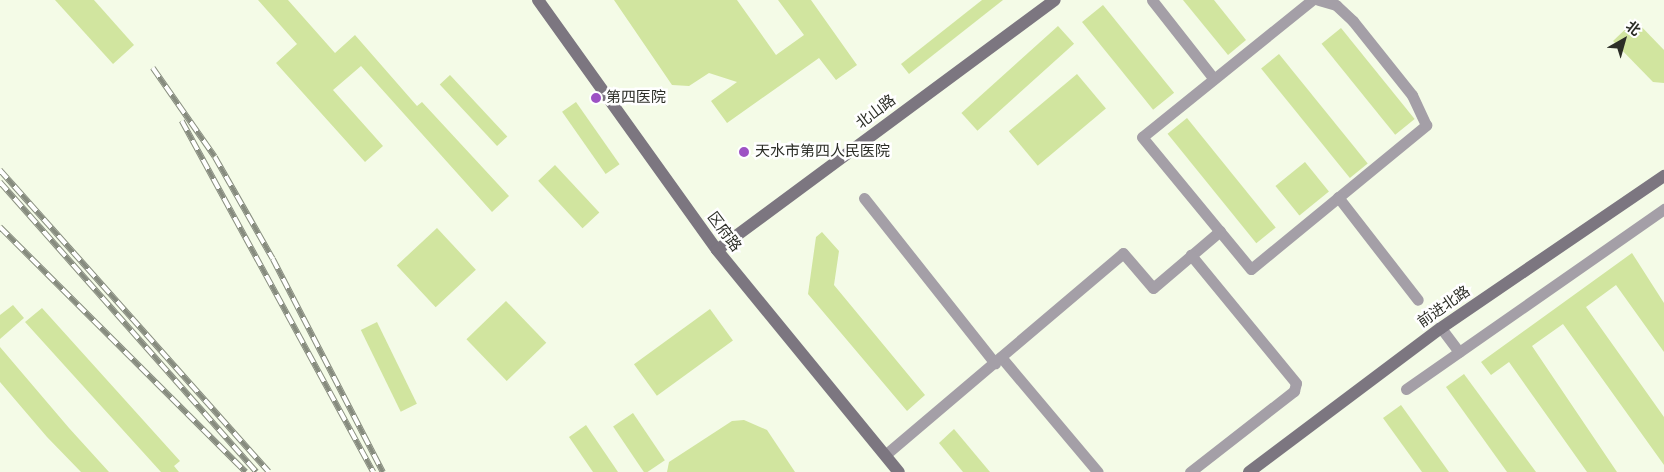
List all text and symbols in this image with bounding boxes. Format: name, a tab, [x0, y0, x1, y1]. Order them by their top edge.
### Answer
north arrow	[1599, 15, 1649, 65]
text: 北	[1622, 17, 1644, 40]
place label: 第四医院	[606, 89, 666, 107]
street label: 北山路	[853, 91, 899, 133]
marker: 第四医院	[590, 92, 602, 104]
place label: 天水市第四人民医院	[755, 143, 890, 161]
marker: 天水市第四人民医院	[737, 145, 751, 159]
street label: 区府路	[703, 209, 745, 255]
street label: 前进北路	[1414, 282, 1474, 332]

